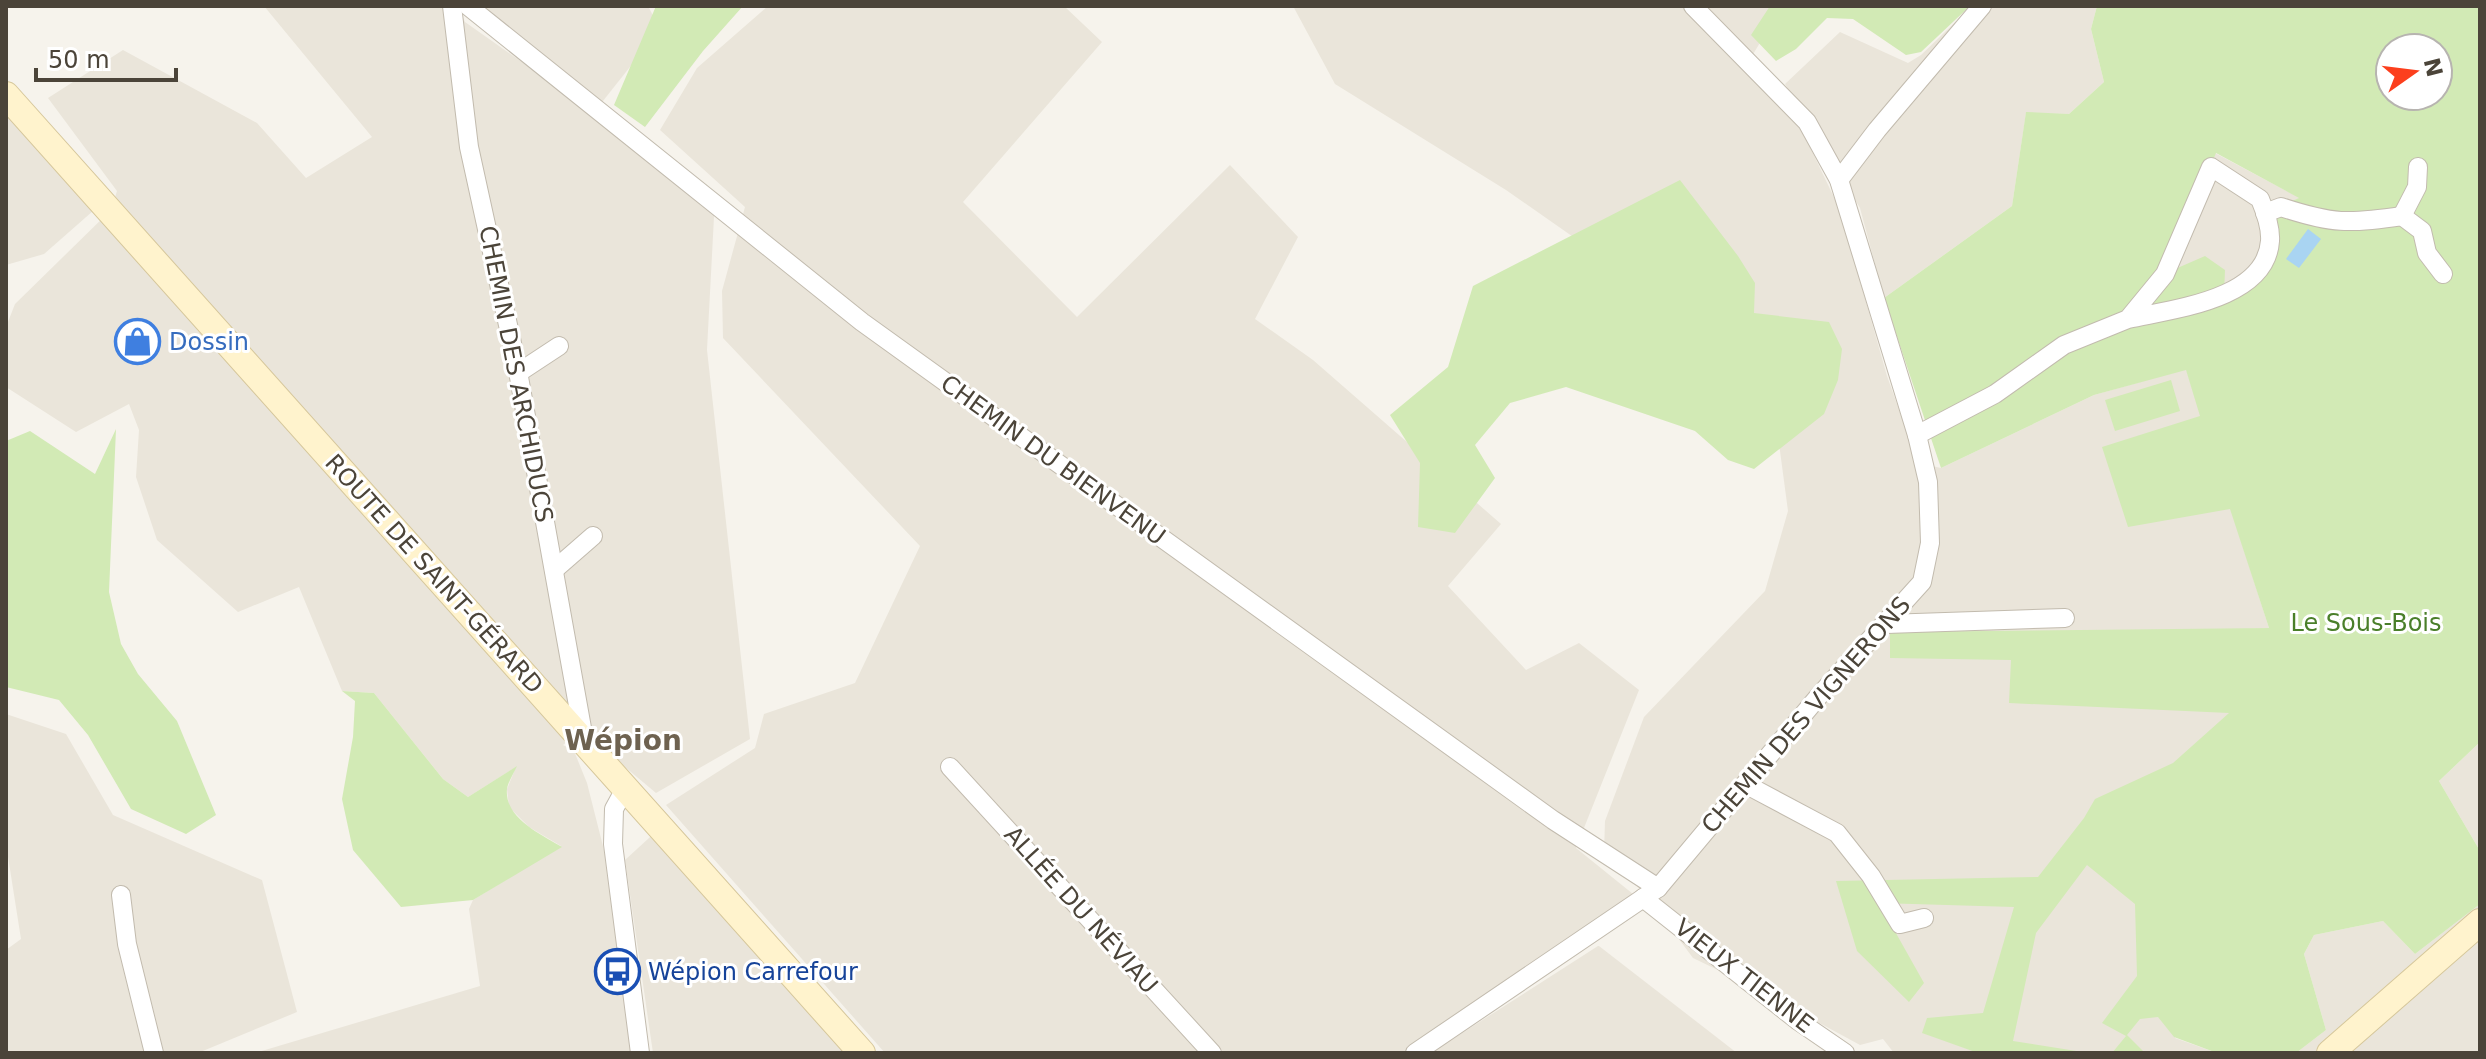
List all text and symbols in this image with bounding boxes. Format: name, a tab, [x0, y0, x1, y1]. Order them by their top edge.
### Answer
scale bar	[36, 32, 176, 82]
north arrow	[2374, 32, 2454, 112]
text: 50 m	[48, 46, 110, 74]
text: N	[2419, 55, 2447, 79]
street label: CHEMIN DES ARCHIDUCS	[473, 223, 559, 525]
shop icon: Dossin	[114, 318, 162, 366]
place label: Dossin	[169, 328, 249, 356]
street label: CHEMIN DU BIENVENU	[935, 369, 1171, 551]
street label: ROUTE DE SAINT-GÉRARD	[319, 448, 550, 699]
street label: CHEMIN DES VIGNERONS	[1696, 591, 1916, 839]
park label: Le Sous-Bois	[2290, 609, 2442, 637]
district label: Wépion	[564, 724, 682, 757]
street label: ALLÉE DU NÉVIAU	[999, 820, 1164, 999]
street label: VIEUX TIENNE	[1669, 913, 1819, 1039]
bus stop icon: Wépion Carrefour	[593, 948, 641, 996]
place label: Wépion Carrefour	[648, 958, 858, 986]

